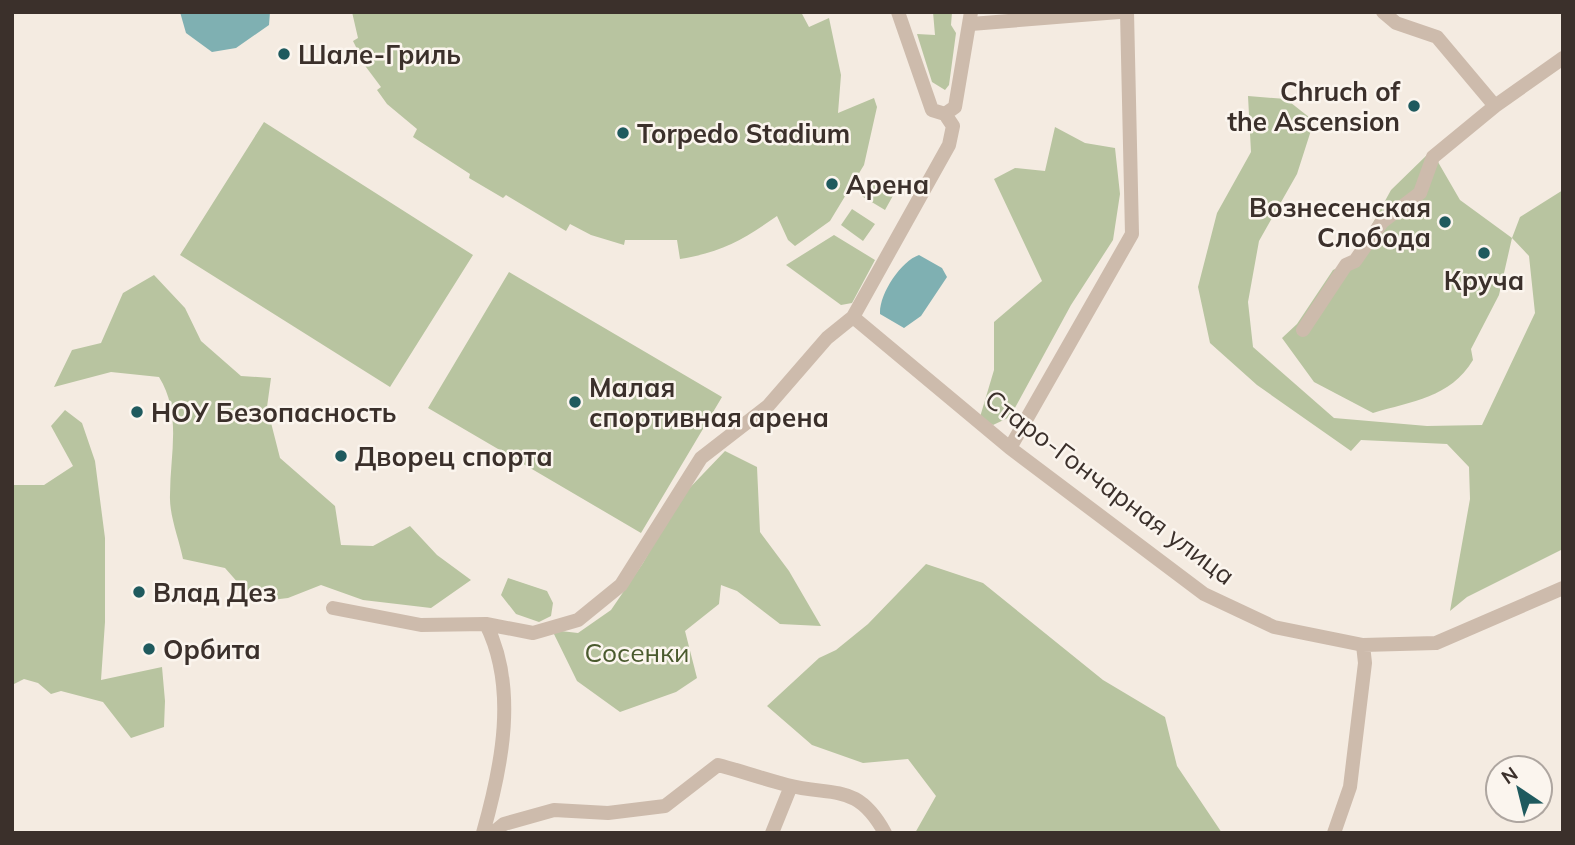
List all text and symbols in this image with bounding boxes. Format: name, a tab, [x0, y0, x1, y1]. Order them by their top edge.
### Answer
place label: Шале-Гриль	[298, 38, 461, 71]
marker: Шале-Гриль	[276, 46, 292, 62]
place label: Chruch of the Ascension	[1227, 75, 1400, 138]
marker: Chruch of the Ascension	[1406, 98, 1422, 114]
place label: Torpedo Stadium	[637, 117, 850, 150]
marker: Torpedo Stadium	[615, 125, 631, 141]
place label: Арена	[846, 168, 929, 201]
marker: Арена	[824, 176, 840, 192]
place label: Вознесенская Слобода	[1249, 191, 1431, 254]
marker: Вознесенская Слобода	[1437, 214, 1453, 230]
marker: Круча	[1476, 245, 1492, 261]
place label: Круча	[1444, 264, 1524, 297]
place label: Малая спортивная арена	[589, 371, 829, 434]
street label: Старо-Гончарная улица	[978, 382, 1242, 592]
marker: Малая спортивная арена	[567, 394, 583, 410]
place label: НОУ Безопасность	[151, 396, 396, 429]
marker: НОУ Безопасность	[129, 404, 145, 420]
place label: Дворец спорта	[355, 440, 553, 473]
marker: Дворец спорта	[333, 448, 349, 464]
place label: Влад Дез	[153, 576, 277, 609]
marker: Влад Дез	[131, 584, 147, 600]
place label: Орбита	[163, 633, 261, 666]
park label: Сосенки	[584, 636, 690, 669]
marker: Орбита	[141, 641, 157, 657]
north arrow	[1484, 754, 1554, 824]
text: N	[1496, 761, 1522, 789]

